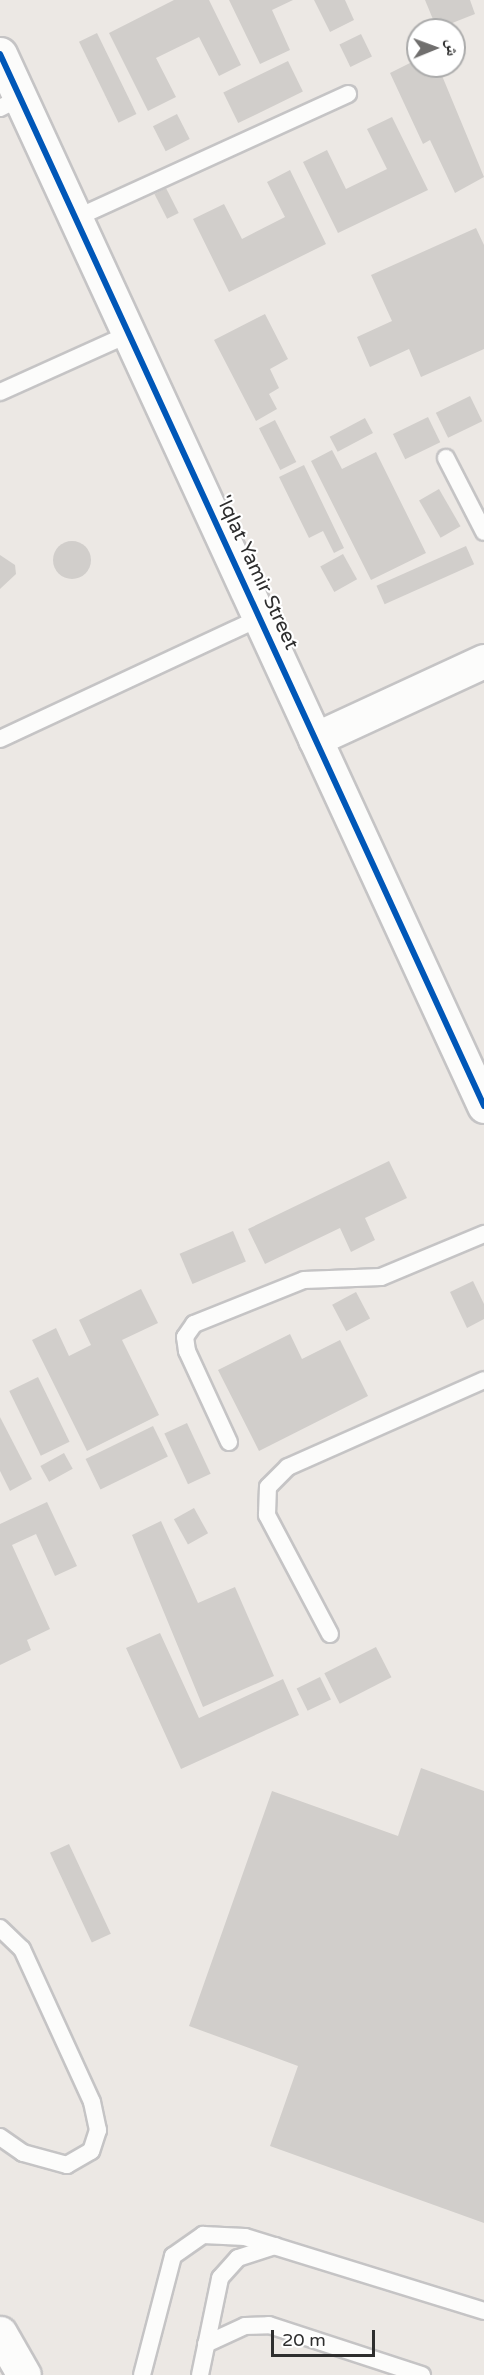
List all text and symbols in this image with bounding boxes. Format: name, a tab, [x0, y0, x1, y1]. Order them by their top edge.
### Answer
north arrow	[406, 18, 466, 78]
text: ش	[442, 39, 462, 56]
street label: 'Iqlat Yamir Street	[211, 492, 303, 654]
scale bar	[274, 2318, 378, 2356]
text: 20 m	[282, 2329, 326, 2351]

